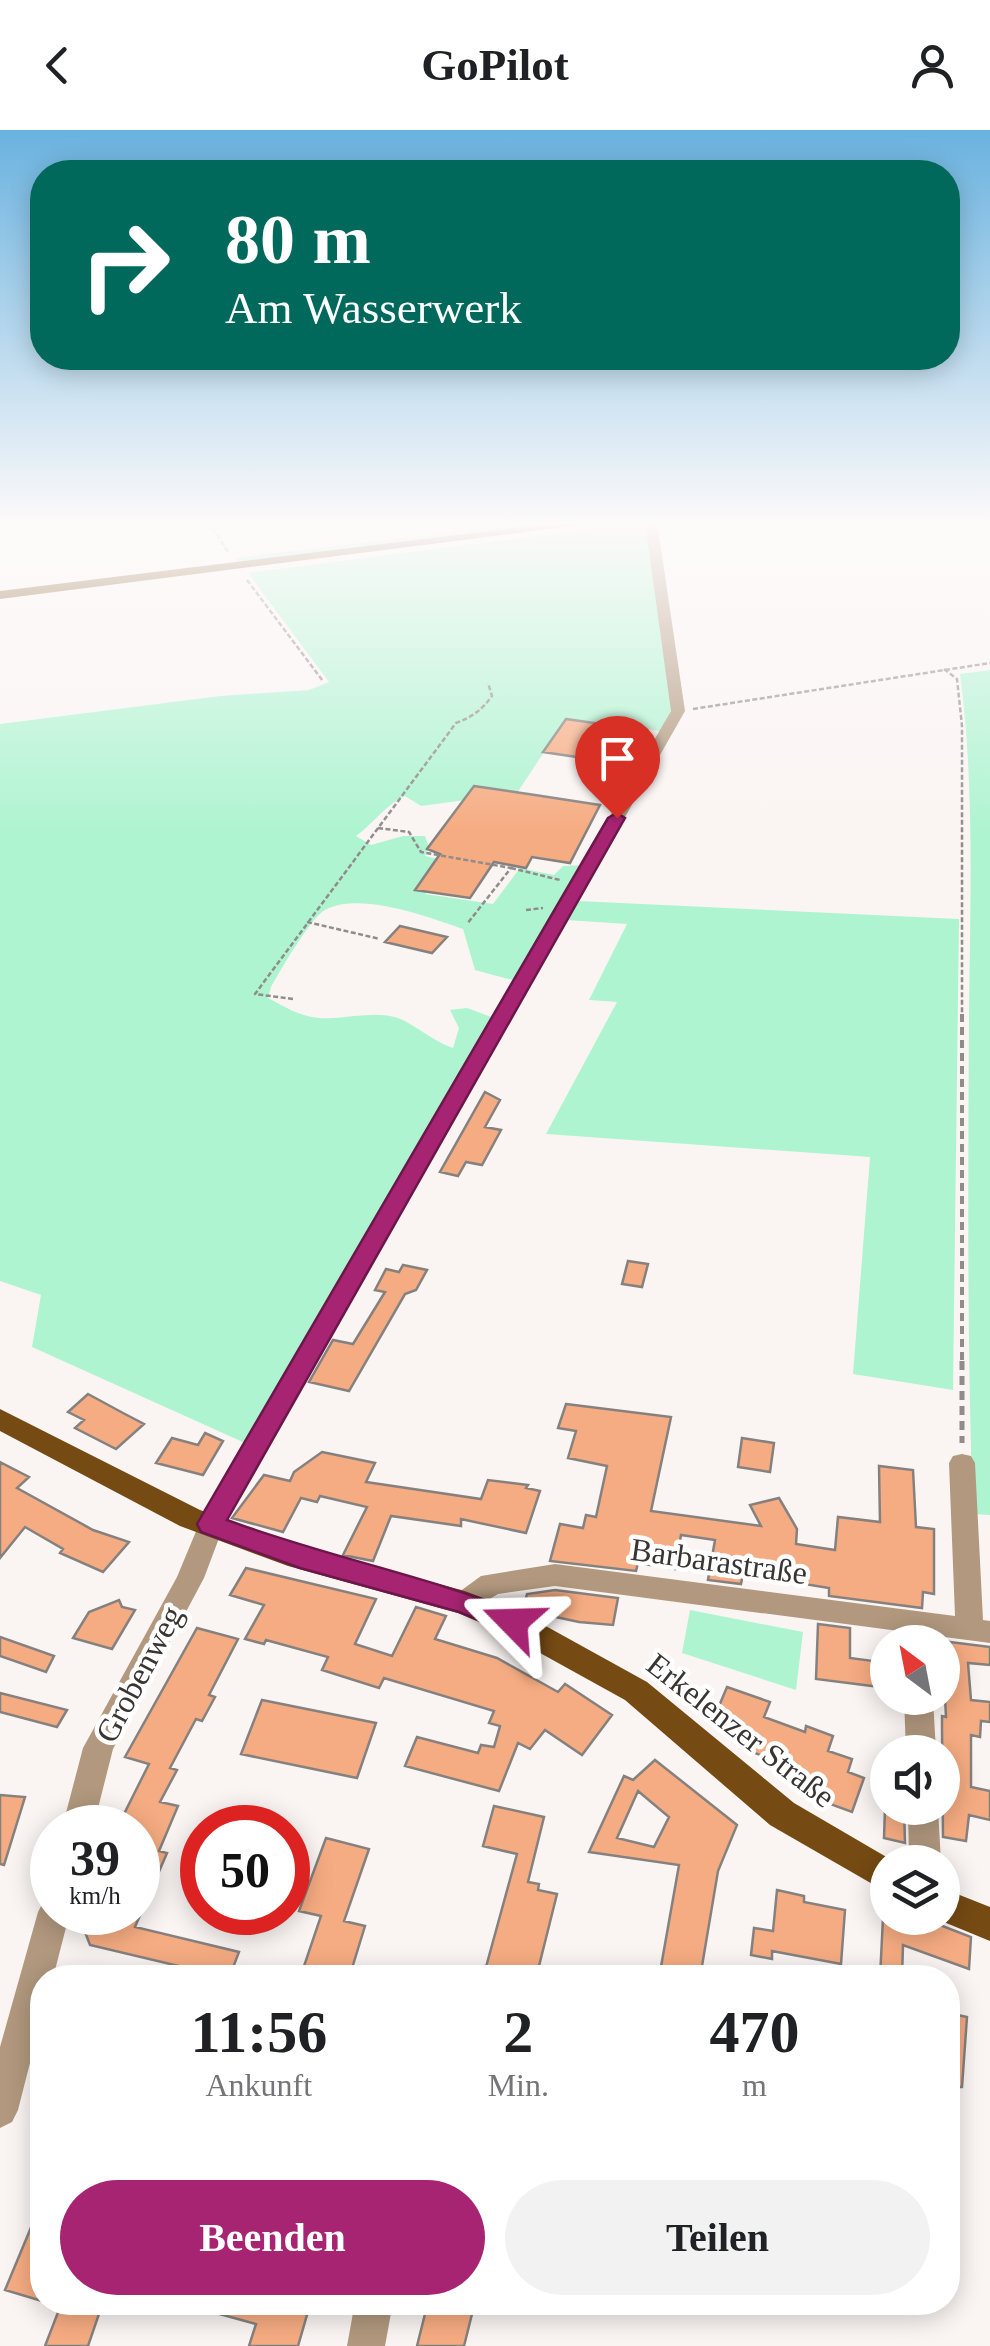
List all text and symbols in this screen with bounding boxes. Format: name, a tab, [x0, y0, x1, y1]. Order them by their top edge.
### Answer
icon: back	[30, 38, 85, 93]
icon: person	[905, 38, 960, 93]
text: GoPilot	[421, 40, 569, 90]
icon: right	[60, 200, 190, 330]
text: 80 m	[225, 201, 371, 278]
text: Am Wasserwerk	[225, 283, 522, 333]
pin	[575, 716, 660, 819]
icon: arrive	[590, 731, 645, 786]
street label: Barbarastraße	[629, 1531, 809, 1591]
position arrow	[461, 1570, 565, 1674]
street label: Grobenweg	[88, 1600, 190, 1748]
north arrow	[870, 1625, 960, 1715]
map controls	[870, 1625, 960, 1935]
street label: Erkelenzer Straße	[640, 1646, 842, 1814]
button: sound	[870, 1735, 960, 1825]
speed limit sign: 50	[180, 1805, 310, 1935]
text: 39	[70, 1830, 120, 1886]
button: layers	[870, 1845, 960, 1935]
text: km/h	[69, 1882, 121, 1909]
text: 11:56	[190, 1999, 327, 2065]
text: 2	[503, 1999, 533, 2065]
text: 470	[709, 1999, 799, 2065]
text: Ankunft	[205, 2067, 312, 2103]
text: Min.	[488, 2067, 549, 2103]
text: m	[742, 2067, 767, 2103]
button: Beenden	[60, 2180, 485, 2295]
button: Teilen	[505, 2180, 930, 2295]

